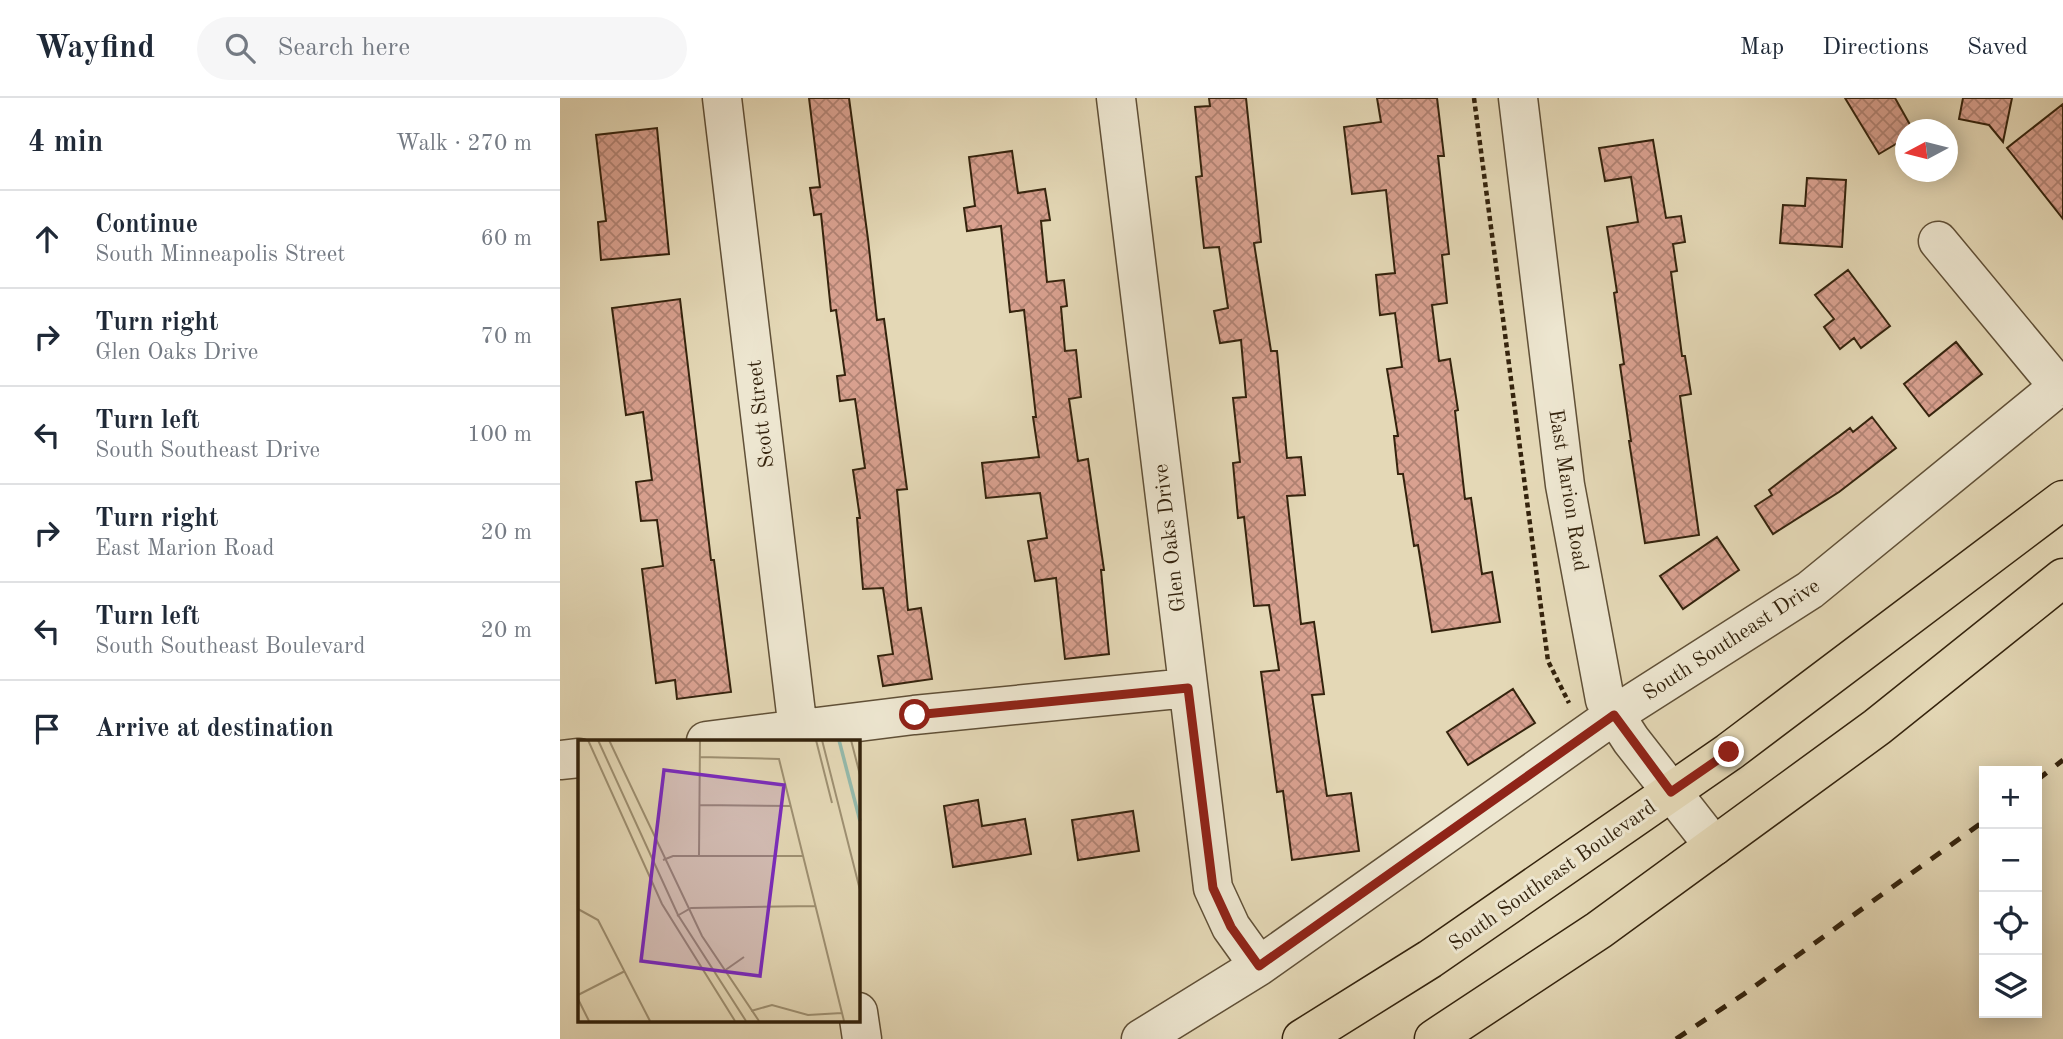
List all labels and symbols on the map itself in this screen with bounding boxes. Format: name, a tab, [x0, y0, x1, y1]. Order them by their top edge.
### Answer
north arrow	[1895, 119, 1958, 182]
street label: Scott Street	[744, 359, 779, 469]
street label: East Marion Road	[1544, 408, 1591, 573]
street label: Glen Oaks Drive	[1151, 463, 1190, 613]
street label: South Southeast Drive	[1640, 575, 1824, 705]
route start	[899, 699, 930, 730]
route end	[1713, 736, 1744, 767]
inset map	[578, 740, 859, 1021]
street label: South Southeast Boulevard	[1446, 797, 1660, 956]

